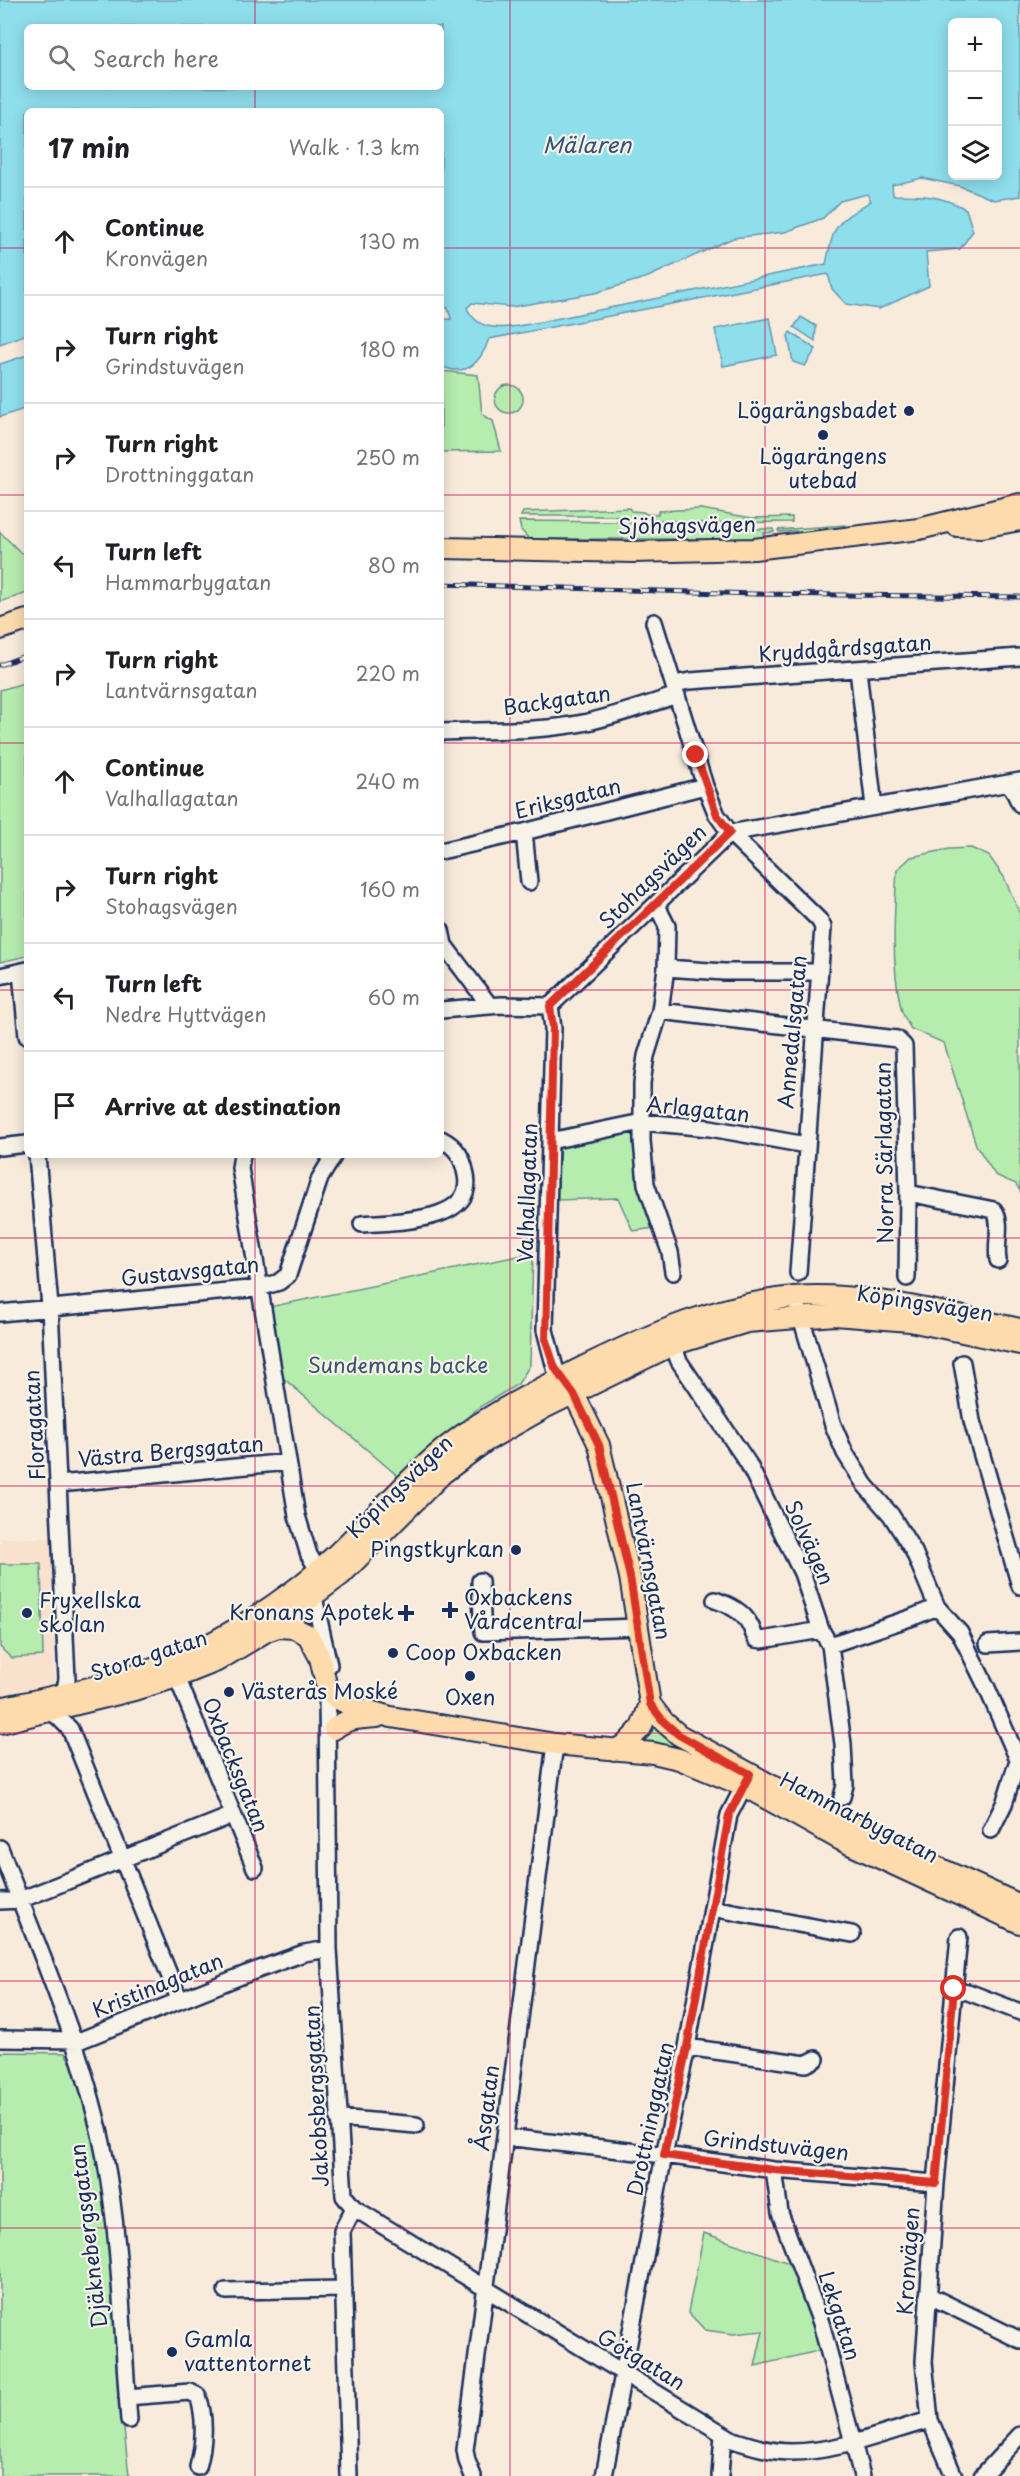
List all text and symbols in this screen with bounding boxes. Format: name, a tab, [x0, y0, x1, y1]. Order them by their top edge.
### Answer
map controls	[948, 18, 1002, 180]
button: +	[948, 18, 1002, 72]
search box	[24, 24, 444, 90]
icon: search	[45, 41, 78, 74]
text: Search here	[93, 41, 219, 74]
button: −	[948, 72, 1002, 126]
button: layers	[948, 126, 1002, 180]
water label: Mälaren	[543, 127, 633, 160]
text: 17 min	[48, 128, 130, 167]
text: Walk · 1.3 km	[289, 132, 420, 162]
text: Continue	[105, 210, 204, 243]
icon: ahead	[48, 225, 81, 258]
text: 130 m	[360, 226, 420, 256]
text: Kronvägen	[105, 243, 208, 273]
text: Turn right	[105, 318, 218, 351]
icon: right	[48, 333, 81, 366]
text: 180 m	[360, 334, 420, 364]
text: Grindstuvägen	[105, 351, 245, 381]
place label: Lögarängsbadet	[737, 393, 897, 425]
marker: Lögarängsbadet	[902, 404, 916, 418]
text: Turn right	[105, 426, 218, 459]
marker: Lögarängens utebad	[816, 428, 830, 442]
place label: Lögarängens utebad	[759, 439, 887, 495]
icon: right	[48, 441, 81, 474]
text: 250 m	[356, 442, 420, 472]
text: Drottninggatan	[105, 459, 254, 489]
street label: Sjöhagsvägen	[618, 507, 756, 541]
text: Turn left	[105, 534, 202, 567]
icon: left	[48, 549, 81, 582]
text: 80 m	[368, 550, 420, 580]
text: Hammarbygatan	[105, 567, 271, 597]
street label: Kryddgårdsgatan	[757, 625, 933, 669]
text: Turn right	[105, 642, 218, 675]
icon: right	[48, 657, 81, 690]
text: 220 m	[356, 658, 420, 688]
text: Lantvärnsgatan	[105, 675, 257, 705]
street label: Backgatan	[501, 676, 613, 722]
route end	[682, 741, 708, 767]
text: Continue	[105, 750, 204, 783]
icon: ahead	[48, 765, 81, 798]
text: 240 m	[355, 766, 420, 796]
street label: Eriksgatan	[511, 768, 624, 826]
text: Valhallagatan	[105, 783, 238, 813]
street label: Stohagsvägen	[590, 816, 713, 935]
text: Turn right	[105, 858, 218, 891]
icon: right	[48, 873, 81, 906]
text: 160 m	[360, 874, 420, 904]
text: Stohagsvägen	[105, 891, 238, 921]
street label: Annedalsgatan	[768, 954, 814, 1110]
text: Turn left	[105, 966, 202, 999]
icon: left	[48, 981, 81, 1014]
text: 60 m	[368, 982, 420, 1012]
text: Nedre Hyttvägen	[105, 999, 266, 1029]
street label: Norra Särlagatan	[865, 1062, 901, 1244]
street label: Arlagatan	[645, 1087, 751, 1129]
icon: arrive	[48, 1089, 81, 1122]
text: Arrive at destination	[105, 1089, 341, 1122]
street label: Valhallagatan	[508, 1122, 544, 1263]
street label: Gustavsgatan	[119, 1247, 261, 1293]
street label: Köpingsvägen	[855, 1275, 996, 1329]
park label: Sundemans backe	[308, 1348, 488, 1380]
street label: Floragatan	[14, 1369, 52, 1481]
street label: Västra Bergsgatan	[77, 1426, 265, 1474]
street label: Köpingsvägen	[338, 1426, 459, 1545]
street label: Lantvärnsgatan	[619, 1479, 681, 1642]
street label: Solvägen	[778, 1495, 844, 1590]
place label: Pingstkyrkan	[370, 1532, 504, 1564]
marker: Pingstkyrkan	[509, 1543, 523, 1557]
place label: Oxbackens Vårdcentral	[464, 1580, 583, 1636]
place label: Fryxellska skolan	[39, 1583, 141, 1639]
place label: Kronans Apotek	[229, 1595, 394, 1627]
marker: Oxbackens Vårdcentral	[441, 1601, 459, 1619]
marker: Fryxellska skolan	[20, 1606, 34, 1620]
marker: Kronans Apotek	[399, 1606, 413, 1620]
street label: Stora gatan	[86, 1620, 211, 1688]
place label: Coop Oxbacken	[405, 1635, 562, 1667]
marker: Coop Oxbacken	[386, 1646, 400, 1660]
marker: Oxen	[463, 1669, 477, 1683]
place label: Västerås Moské	[241, 1674, 398, 1706]
place label: Oxen	[445, 1680, 495, 1712]
marker: Västerås Moské	[222, 1685, 236, 1699]
street label: Oxbacksgatan	[195, 1692, 279, 1837]
street label: Hammarbygatan	[775, 1762, 945, 1870]
street label: Kristinagatan	[87, 1943, 228, 2025]
route start	[940, 1975, 966, 2001]
street label: Jakobsbergsgatan	[294, 2004, 336, 2188]
street label: Drottninggatan	[617, 2039, 681, 2199]
street label: Åsgatan	[464, 2063, 506, 2153]
street label: Grindstuvägen	[702, 2120, 851, 2168]
street label: Djäknebergsgatan	[60, 2142, 114, 2330]
street label: Kronvägen	[887, 2206, 927, 2316]
street label: Lekgatan	[811, 2267, 870, 2364]
street label: Götgatan	[592, 2319, 692, 2397]
place label: Gamla vattentornet	[184, 2322, 311, 2378]
marker: Gamla vattentornet	[165, 2345, 179, 2359]

